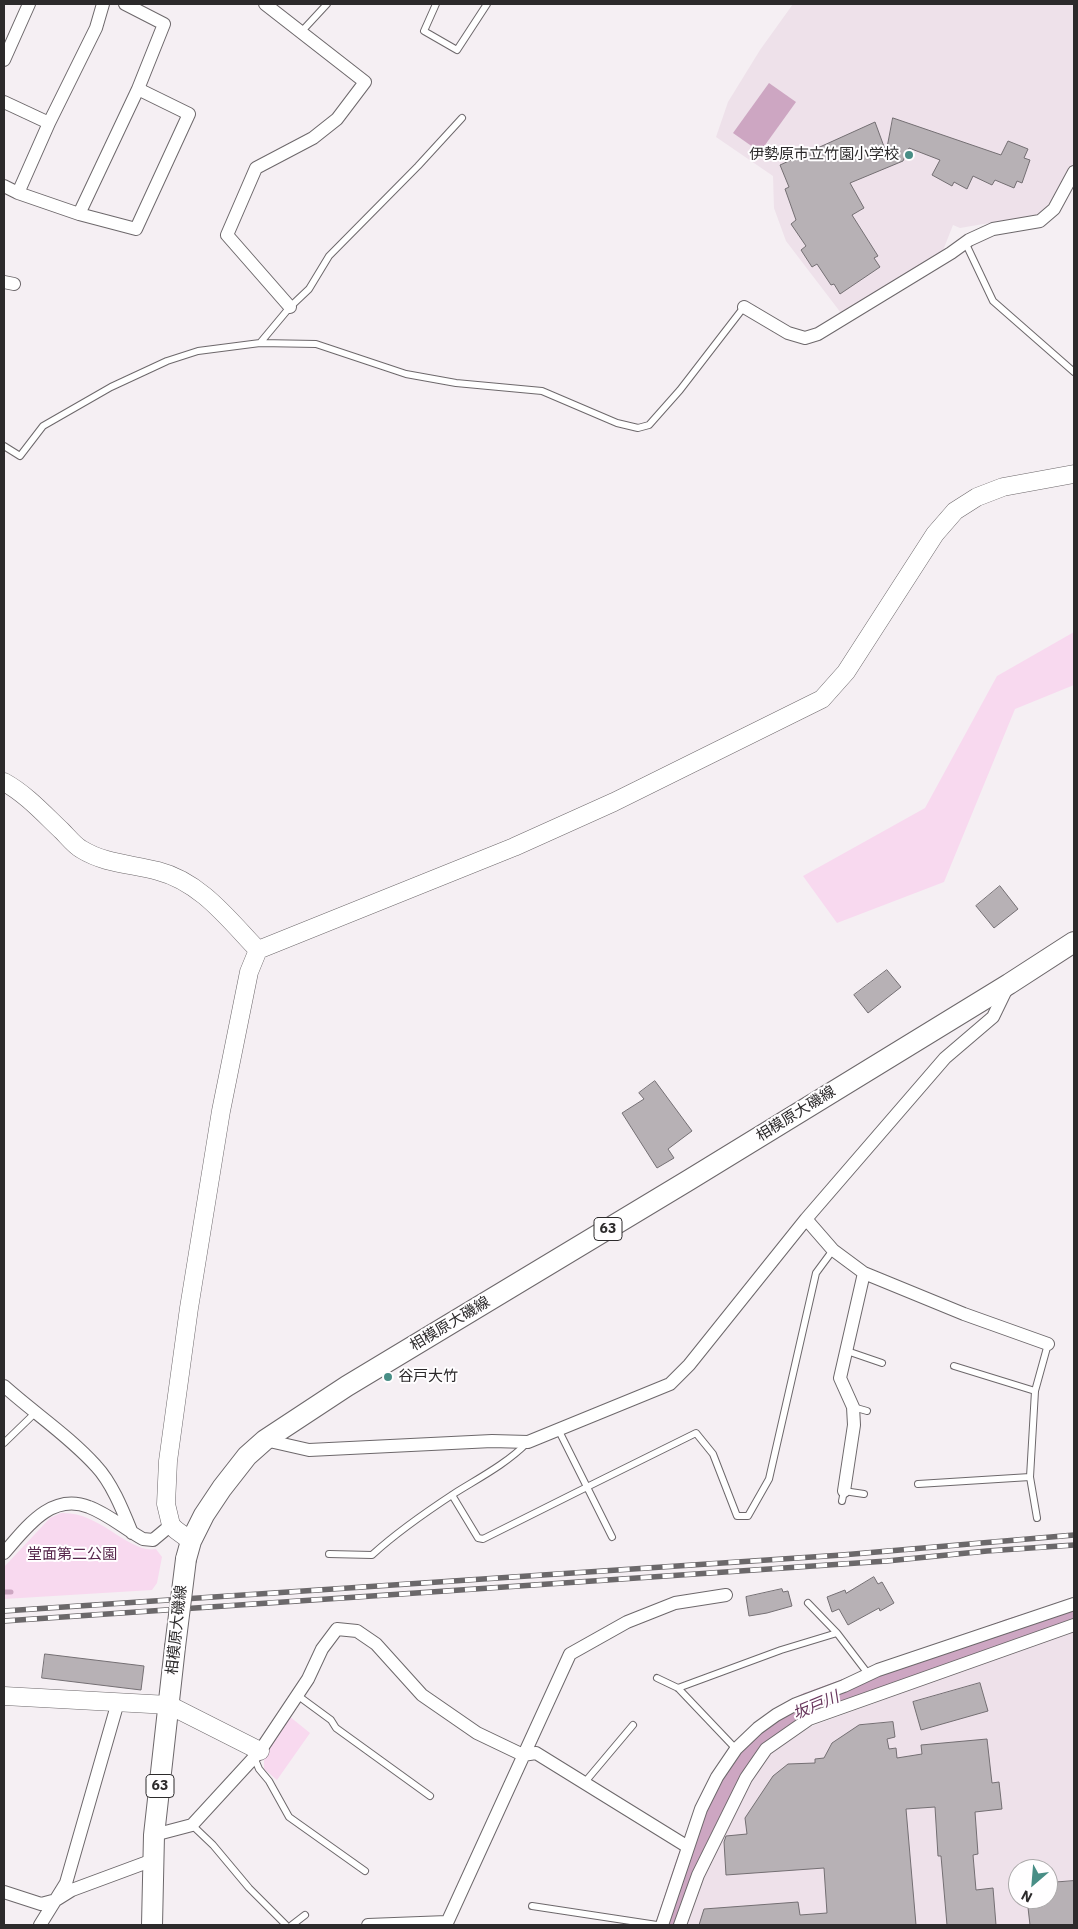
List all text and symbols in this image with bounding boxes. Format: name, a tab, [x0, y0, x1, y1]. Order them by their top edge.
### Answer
place label: 伊勢原市立竹園小学校	[749, 146, 899, 164]
marker: 伊勢原市立竹園小学校	[903, 149, 915, 161]
street label: 相模原大磯線	[753, 1083, 839, 1145]
road number: 63	[594, 1218, 622, 1240]
street label: 相模原大磯線	[407, 1293, 493, 1355]
place label: 谷戸大竹	[398, 1368, 458, 1386]
marker: 谷戸大竹	[382, 1371, 394, 1383]
park label: 堂面第二公園	[27, 1546, 117, 1564]
street label: 相模原大磯線	[163, 1584, 191, 1676]
water label: 坂戸川	[790, 1688, 842, 1724]
road number: 63	[146, 1774, 174, 1798]
north arrow	[1008, 1859, 1058, 1909]
text: N	[1018, 1886, 1035, 1907]

